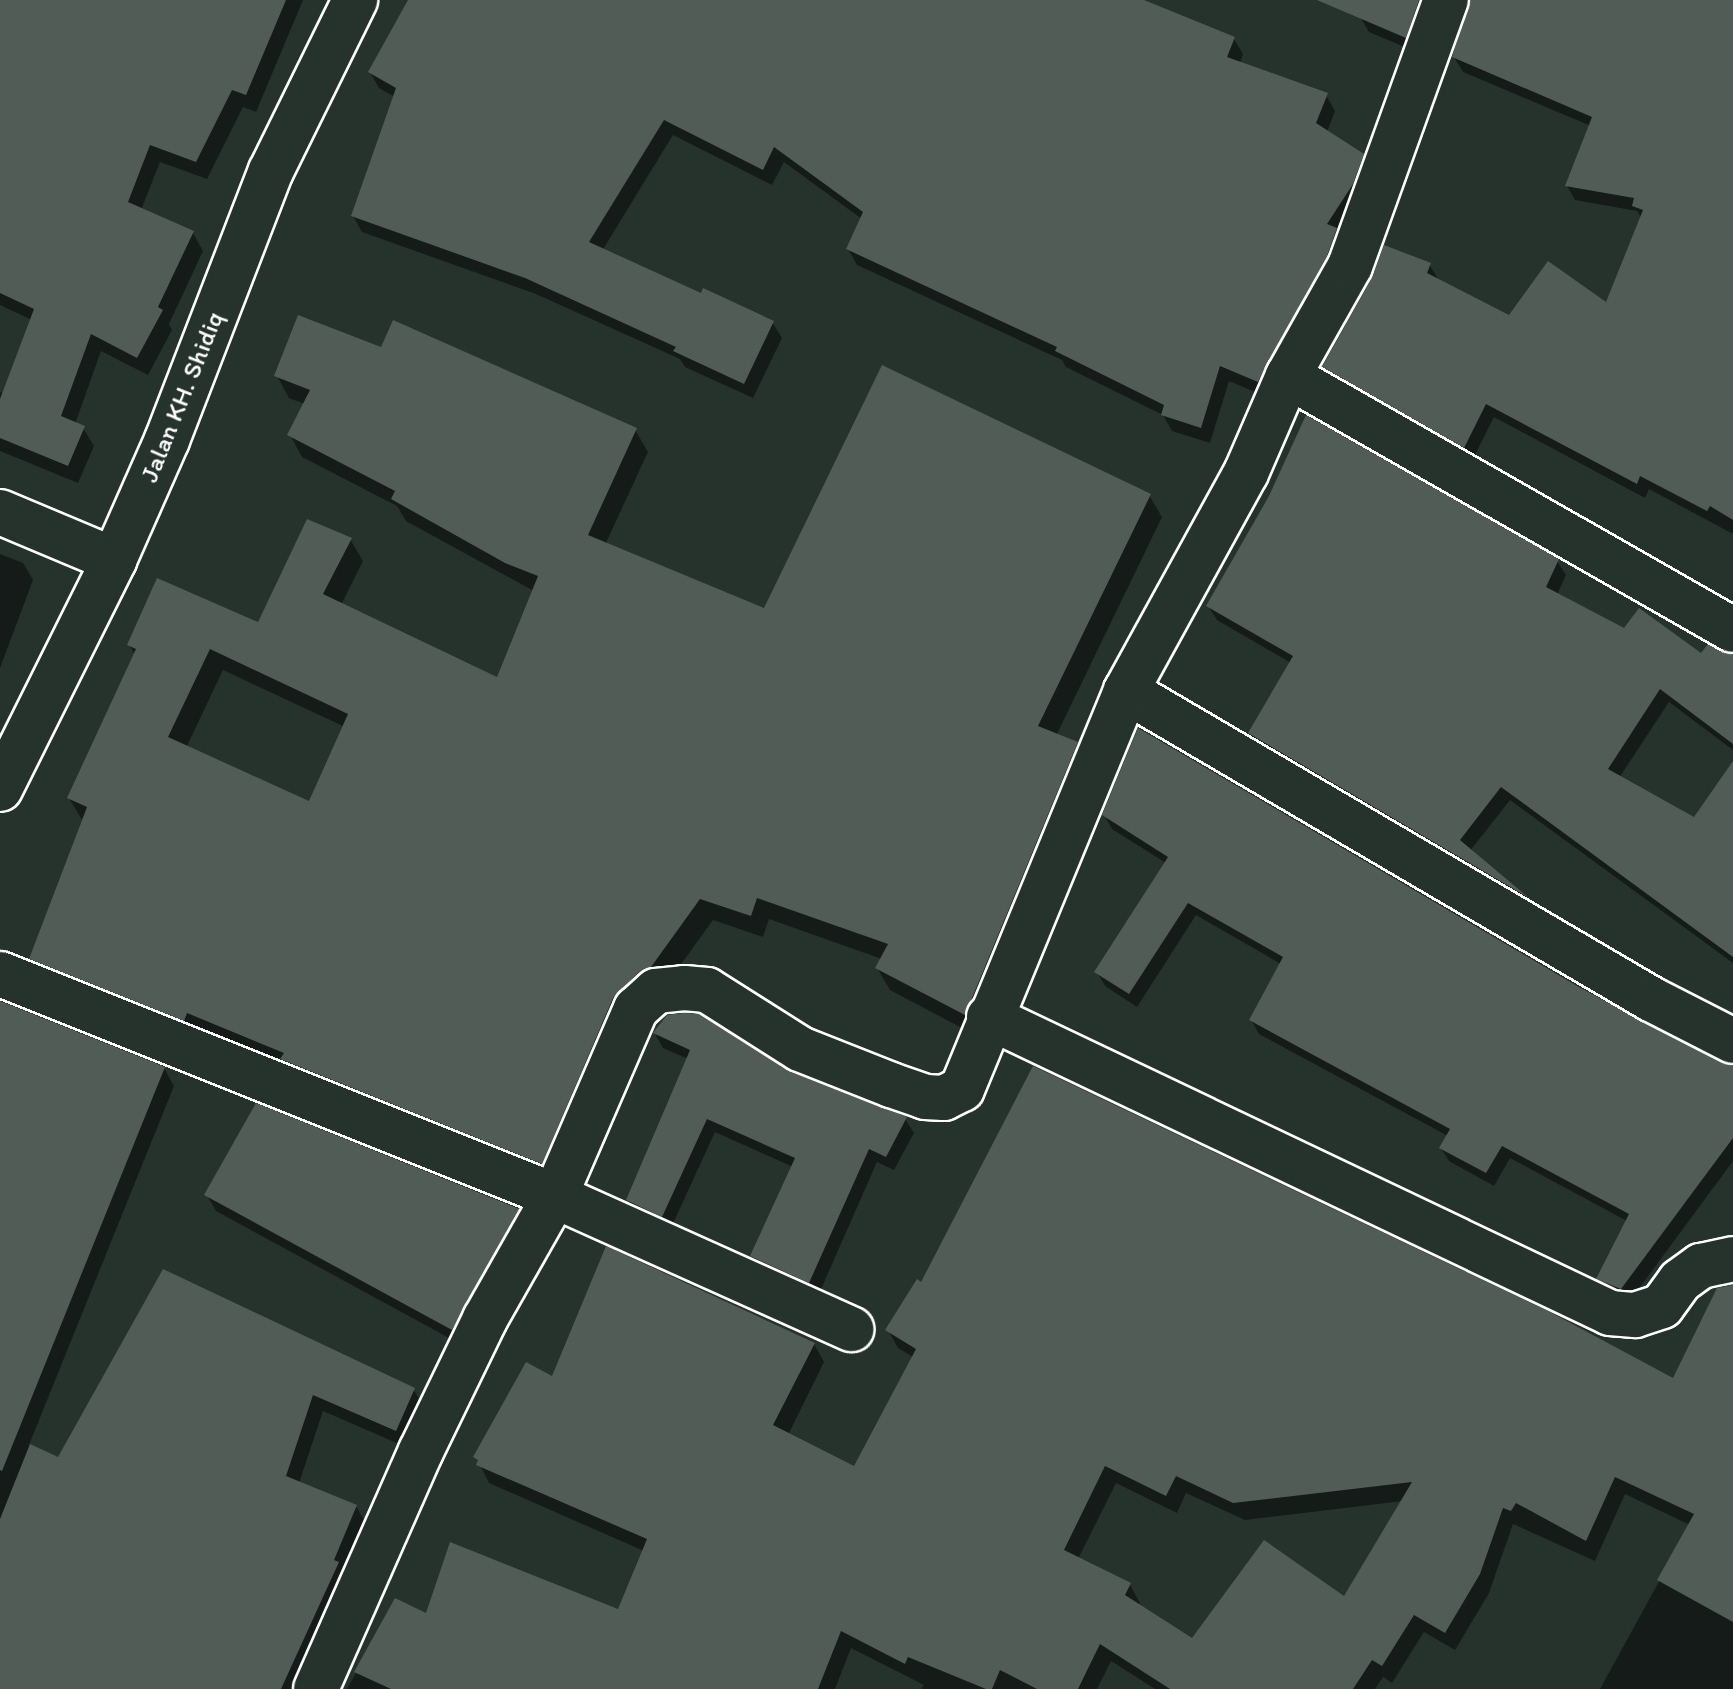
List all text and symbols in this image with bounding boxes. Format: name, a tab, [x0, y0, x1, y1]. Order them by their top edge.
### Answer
street label: Jalan KH. Shidiq	[134, 307, 230, 487]

